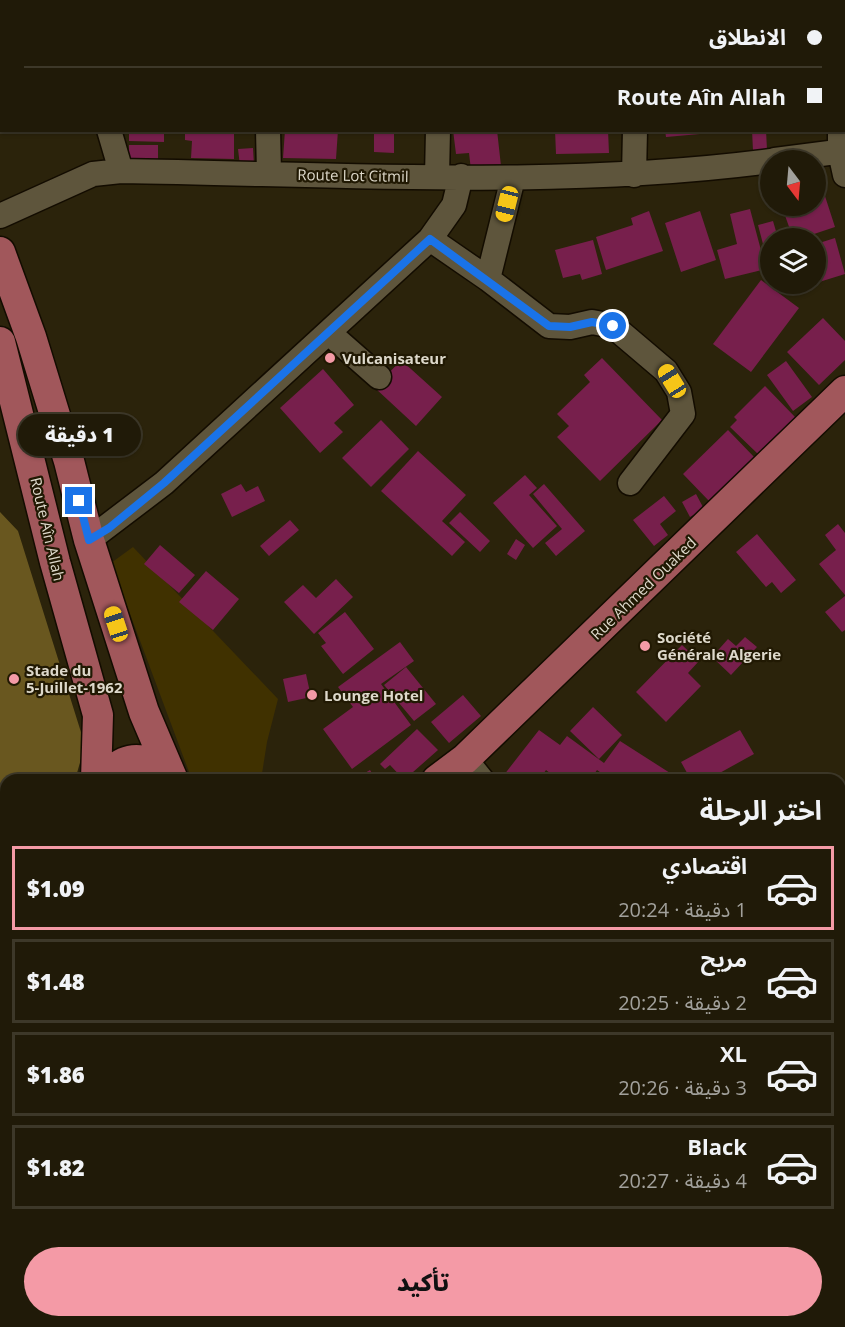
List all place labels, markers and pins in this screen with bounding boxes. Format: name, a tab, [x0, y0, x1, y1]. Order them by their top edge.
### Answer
place label: Vulcanisateur	[342, 348, 446, 368]
marker: Vulcanisateur	[323, 351, 337, 365]
place label: Société Générale Algerie	[657, 627, 781, 664]
marker: Société Générale Algerie	[638, 639, 652, 653]
place label: Stade du 5-Juillet-1962	[26, 660, 123, 697]
marker: Stade du 5-Juillet-1962	[7, 672, 21, 686]
place label: Lounge Hotel	[324, 685, 423, 705]
marker: Lounge Hotel	[305, 688, 319, 702]

